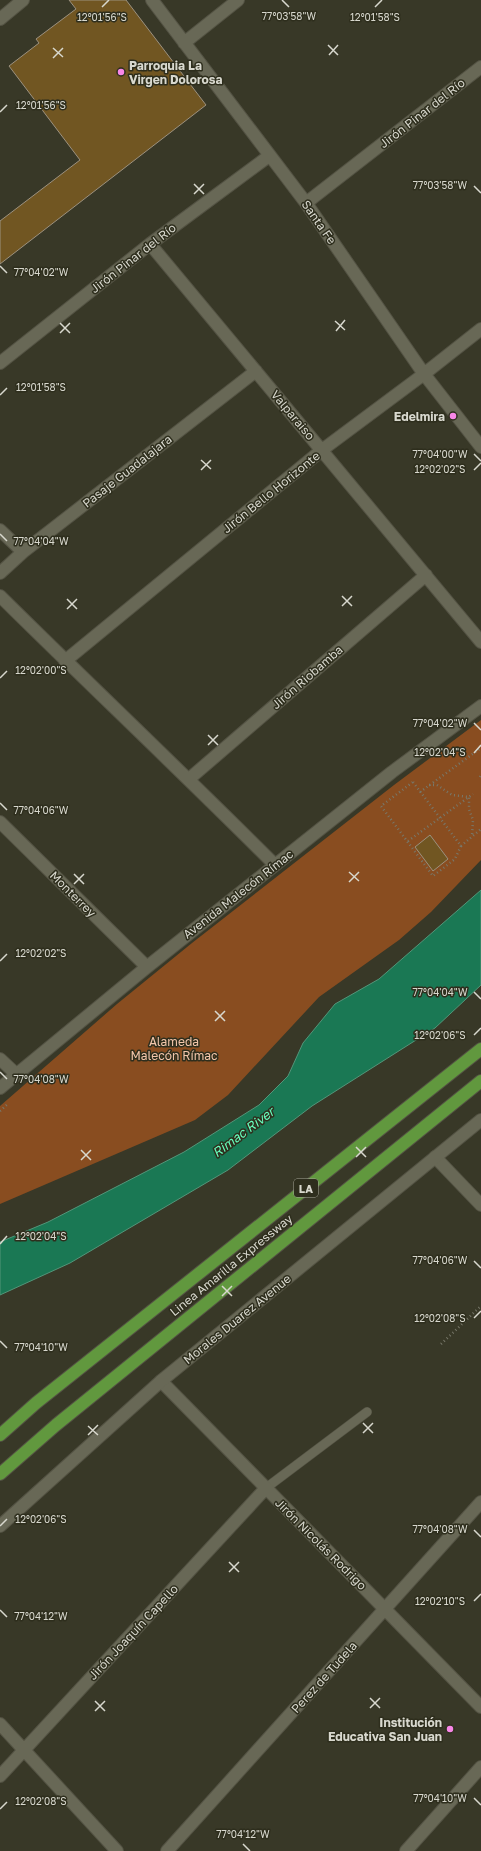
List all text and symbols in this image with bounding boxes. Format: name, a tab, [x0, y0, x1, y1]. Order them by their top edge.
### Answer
text: 77°03'58"W	[262, 10, 317, 22]
text: 12°01'56"S	[77, 11, 127, 23]
text: 12°01'58"S	[350, 11, 400, 23]
place label: Parroquia La Virgen Dolorosa	[129, 58, 222, 87]
marker: Parroquia La Virgen Dolorosa	[116, 67, 126, 77]
street label: Jirón Pinar del Río	[376, 75, 468, 151]
text: 12°01'56"S	[16, 99, 66, 111]
text: 77°03'58"W	[413, 179, 468, 191]
street label: Santa Fe	[298, 197, 340, 247]
street label: Jirón Pinar del Río	[87, 220, 179, 296]
text: 77°04'02"W	[14, 266, 69, 278]
text: 12°01'58"S	[16, 381, 66, 393]
street label: Valparaiso	[268, 387, 318, 443]
place label: Edelmira	[394, 409, 445, 424]
marker: Edelmira	[448, 411, 458, 421]
street label: Pasaje Guadalajara	[79, 431, 175, 511]
street label: Jirón Bello Horizonte	[219, 448, 323, 536]
text: 77°04'00"W	[412, 448, 468, 460]
text: 12°02'02"S	[414, 463, 466, 475]
text: 77°04'04"W	[14, 535, 69, 547]
street label: Jirón Riobamba	[268, 642, 346, 712]
text: 12°02'00"S	[15, 664, 67, 676]
text: 77°04'02"W	[413, 717, 468, 729]
text: 12°02'04"S	[414, 746, 466, 758]
text: 77°04'06"W	[14, 804, 69, 816]
street label: Avenida Malecón Rímac	[180, 846, 296, 942]
street label: Monterrey	[47, 868, 99, 920]
text: 12°02'02"S	[15, 947, 67, 959]
text: 77°04'04"W	[413, 986, 468, 998]
text: 12°02'06"S	[414, 1029, 466, 1041]
park label: Alameda Malecón Rímac	[130, 1034, 218, 1063]
text: 77°04'08"W	[14, 1073, 69, 1085]
water label: Rimac River	[209, 1102, 279, 1160]
road number: LA	[294, 1179, 318, 1197]
street label: Linea Amarilla Expressway	[167, 1211, 295, 1319]
text: 12°02'04"S	[15, 1230, 67, 1242]
text: 77°04'06"W	[413, 1254, 468, 1266]
street label: Morales Duarez Avenue	[180, 1271, 294, 1367]
text: 12°02'08"S	[414, 1312, 466, 1324]
text: 77°04'10"W	[14, 1341, 68, 1353]
street label: Jirón Nicolás Rodrigo	[272, 1495, 370, 1593]
text: 12°02'06"S	[15, 1513, 67, 1525]
text: 77°04'08"W	[413, 1523, 468, 1535]
street label: Jirón Joaquín Capello	[85, 1581, 181, 1683]
text: 12°02'10"S	[415, 1595, 465, 1607]
text: 77°04'12"W	[14, 1610, 68, 1622]
street label: Perez de Tudela	[288, 1638, 360, 1716]
place label: Institución Educativa San Juan	[328, 1715, 442, 1744]
marker: Institución Educativa San Juan	[445, 1724, 455, 1734]
text: 77°04'10"W	[413, 1792, 467, 1804]
text: 12°02'08"S	[15, 1795, 67, 1807]
text: 77°04'12"W	[216, 1828, 270, 1840]

